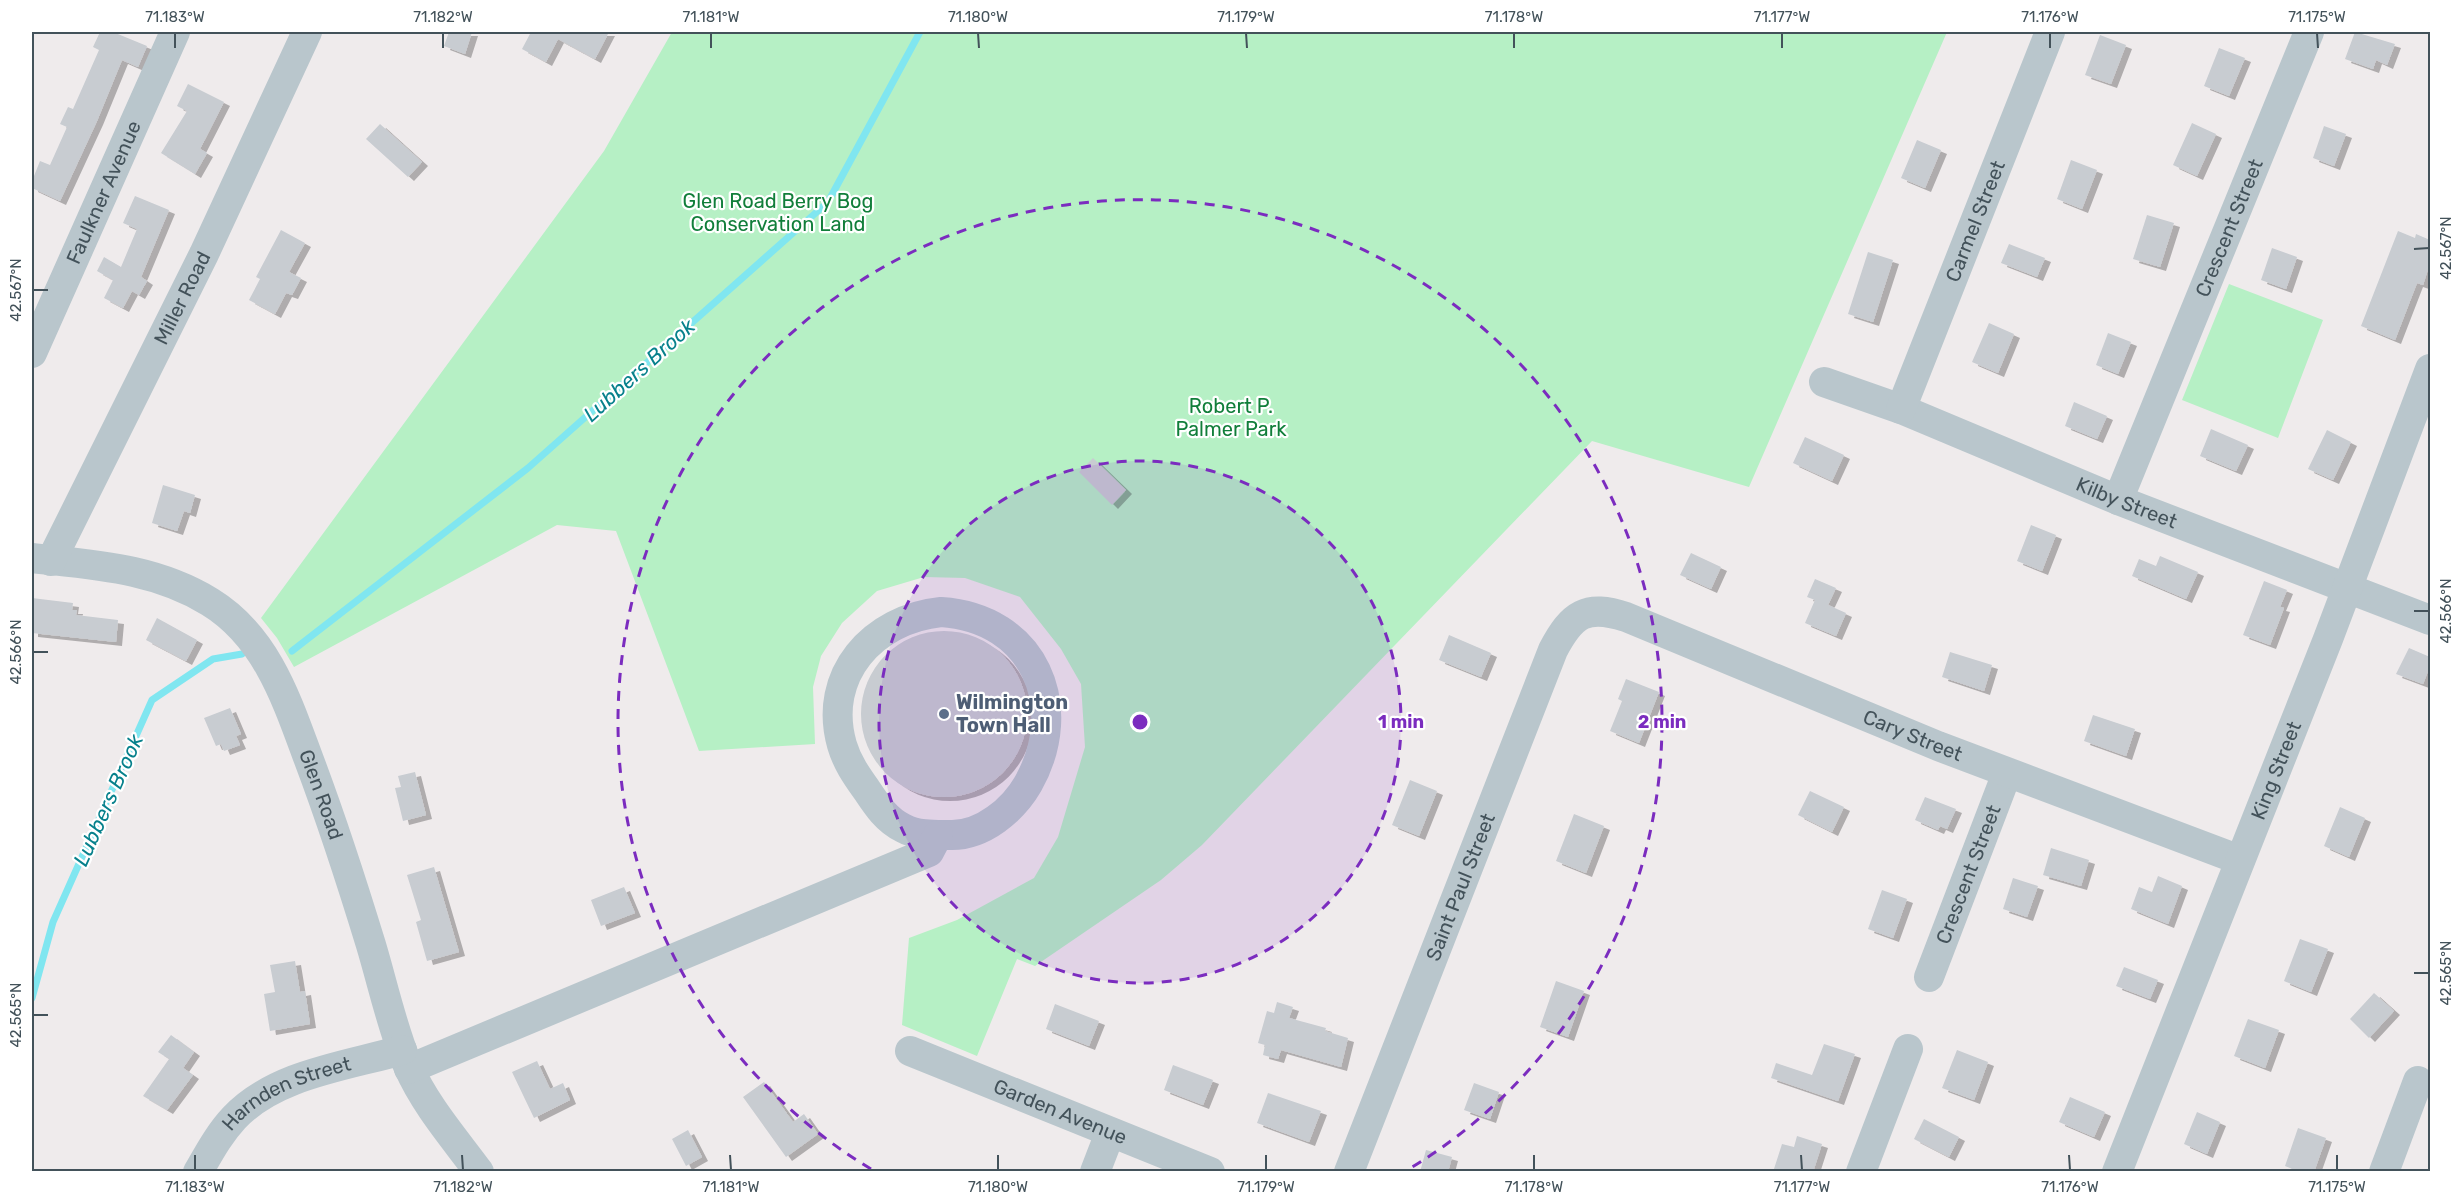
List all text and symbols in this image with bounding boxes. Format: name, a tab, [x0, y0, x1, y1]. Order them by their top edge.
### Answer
text: 71.183°W	[145, 8, 205, 26]
text: 71.182°W	[413, 8, 473, 26]
text: 71.181°W	[682, 8, 740, 26]
text: 71.180°W	[948, 8, 1008, 26]
text: 71.179°W	[1217, 8, 1275, 26]
text: 71.178°W	[1485, 8, 1543, 26]
text: 71.177°W	[1754, 8, 1810, 26]
text: 71.176°W	[2021, 8, 2079, 26]
text: 71.175°W	[2288, 8, 2346, 26]
street label: Faulkner Avenue	[61, 117, 146, 268]
street label: Crescent Street	[2190, 155, 2268, 300]
street label: Carmel Street	[1940, 157, 2010, 285]
park label: Glen Road Berry Bog Conservation Land	[683, 189, 873, 236]
text: 42.567°N	[2437, 216, 2455, 280]
street label: Miller Road	[149, 247, 215, 348]
text: 42.567°N	[7, 258, 25, 322]
water label: Lubbers Brook	[578, 313, 701, 427]
park label: Robert P. Palmer Park	[1175, 394, 1287, 441]
street label: Kilby Street	[2073, 472, 2181, 534]
text: 42.566°N	[2437, 578, 2455, 644]
text: 42.566°N	[7, 619, 25, 685]
place label: Wilmington Town Hall	[956, 690, 1068, 737]
street label: Cary Street	[1860, 704, 1966, 766]
marker: Wilmington Town Hall	[937, 707, 951, 721]
text: 1 min	[1378, 711, 1424, 733]
text: 2 min	[1638, 711, 1686, 733]
centre of rings	[1130, 712, 1150, 732]
street label: King Street	[2246, 718, 2306, 823]
water label: Lubbers Brook	[68, 729, 149, 870]
street label: Glen Road	[294, 746, 348, 843]
street label: Crescent Street	[1931, 801, 2006, 947]
street label: Saint Paul Street	[1421, 810, 1500, 964]
text: 42.565°N	[2437, 940, 2455, 1006]
text: 42.565°N	[7, 982, 25, 1048]
street label: Harnden Street	[217, 1051, 354, 1135]
street label: Garden Avenue	[990, 1074, 1130, 1149]
text: 71.183°W	[165, 1178, 225, 1196]
text: 71.182°W	[433, 1178, 493, 1196]
text: 71.181°W	[702, 1178, 760, 1196]
text: 71.180°W	[968, 1178, 1028, 1196]
text: 71.179°W	[1237, 1178, 1295, 1196]
text: 71.178°W	[1505, 1178, 1563, 1196]
text: 71.177°W	[1774, 1178, 1830, 1196]
text: 71.176°W	[2041, 1178, 2099, 1196]
text: 71.175°W	[2308, 1178, 2366, 1196]

